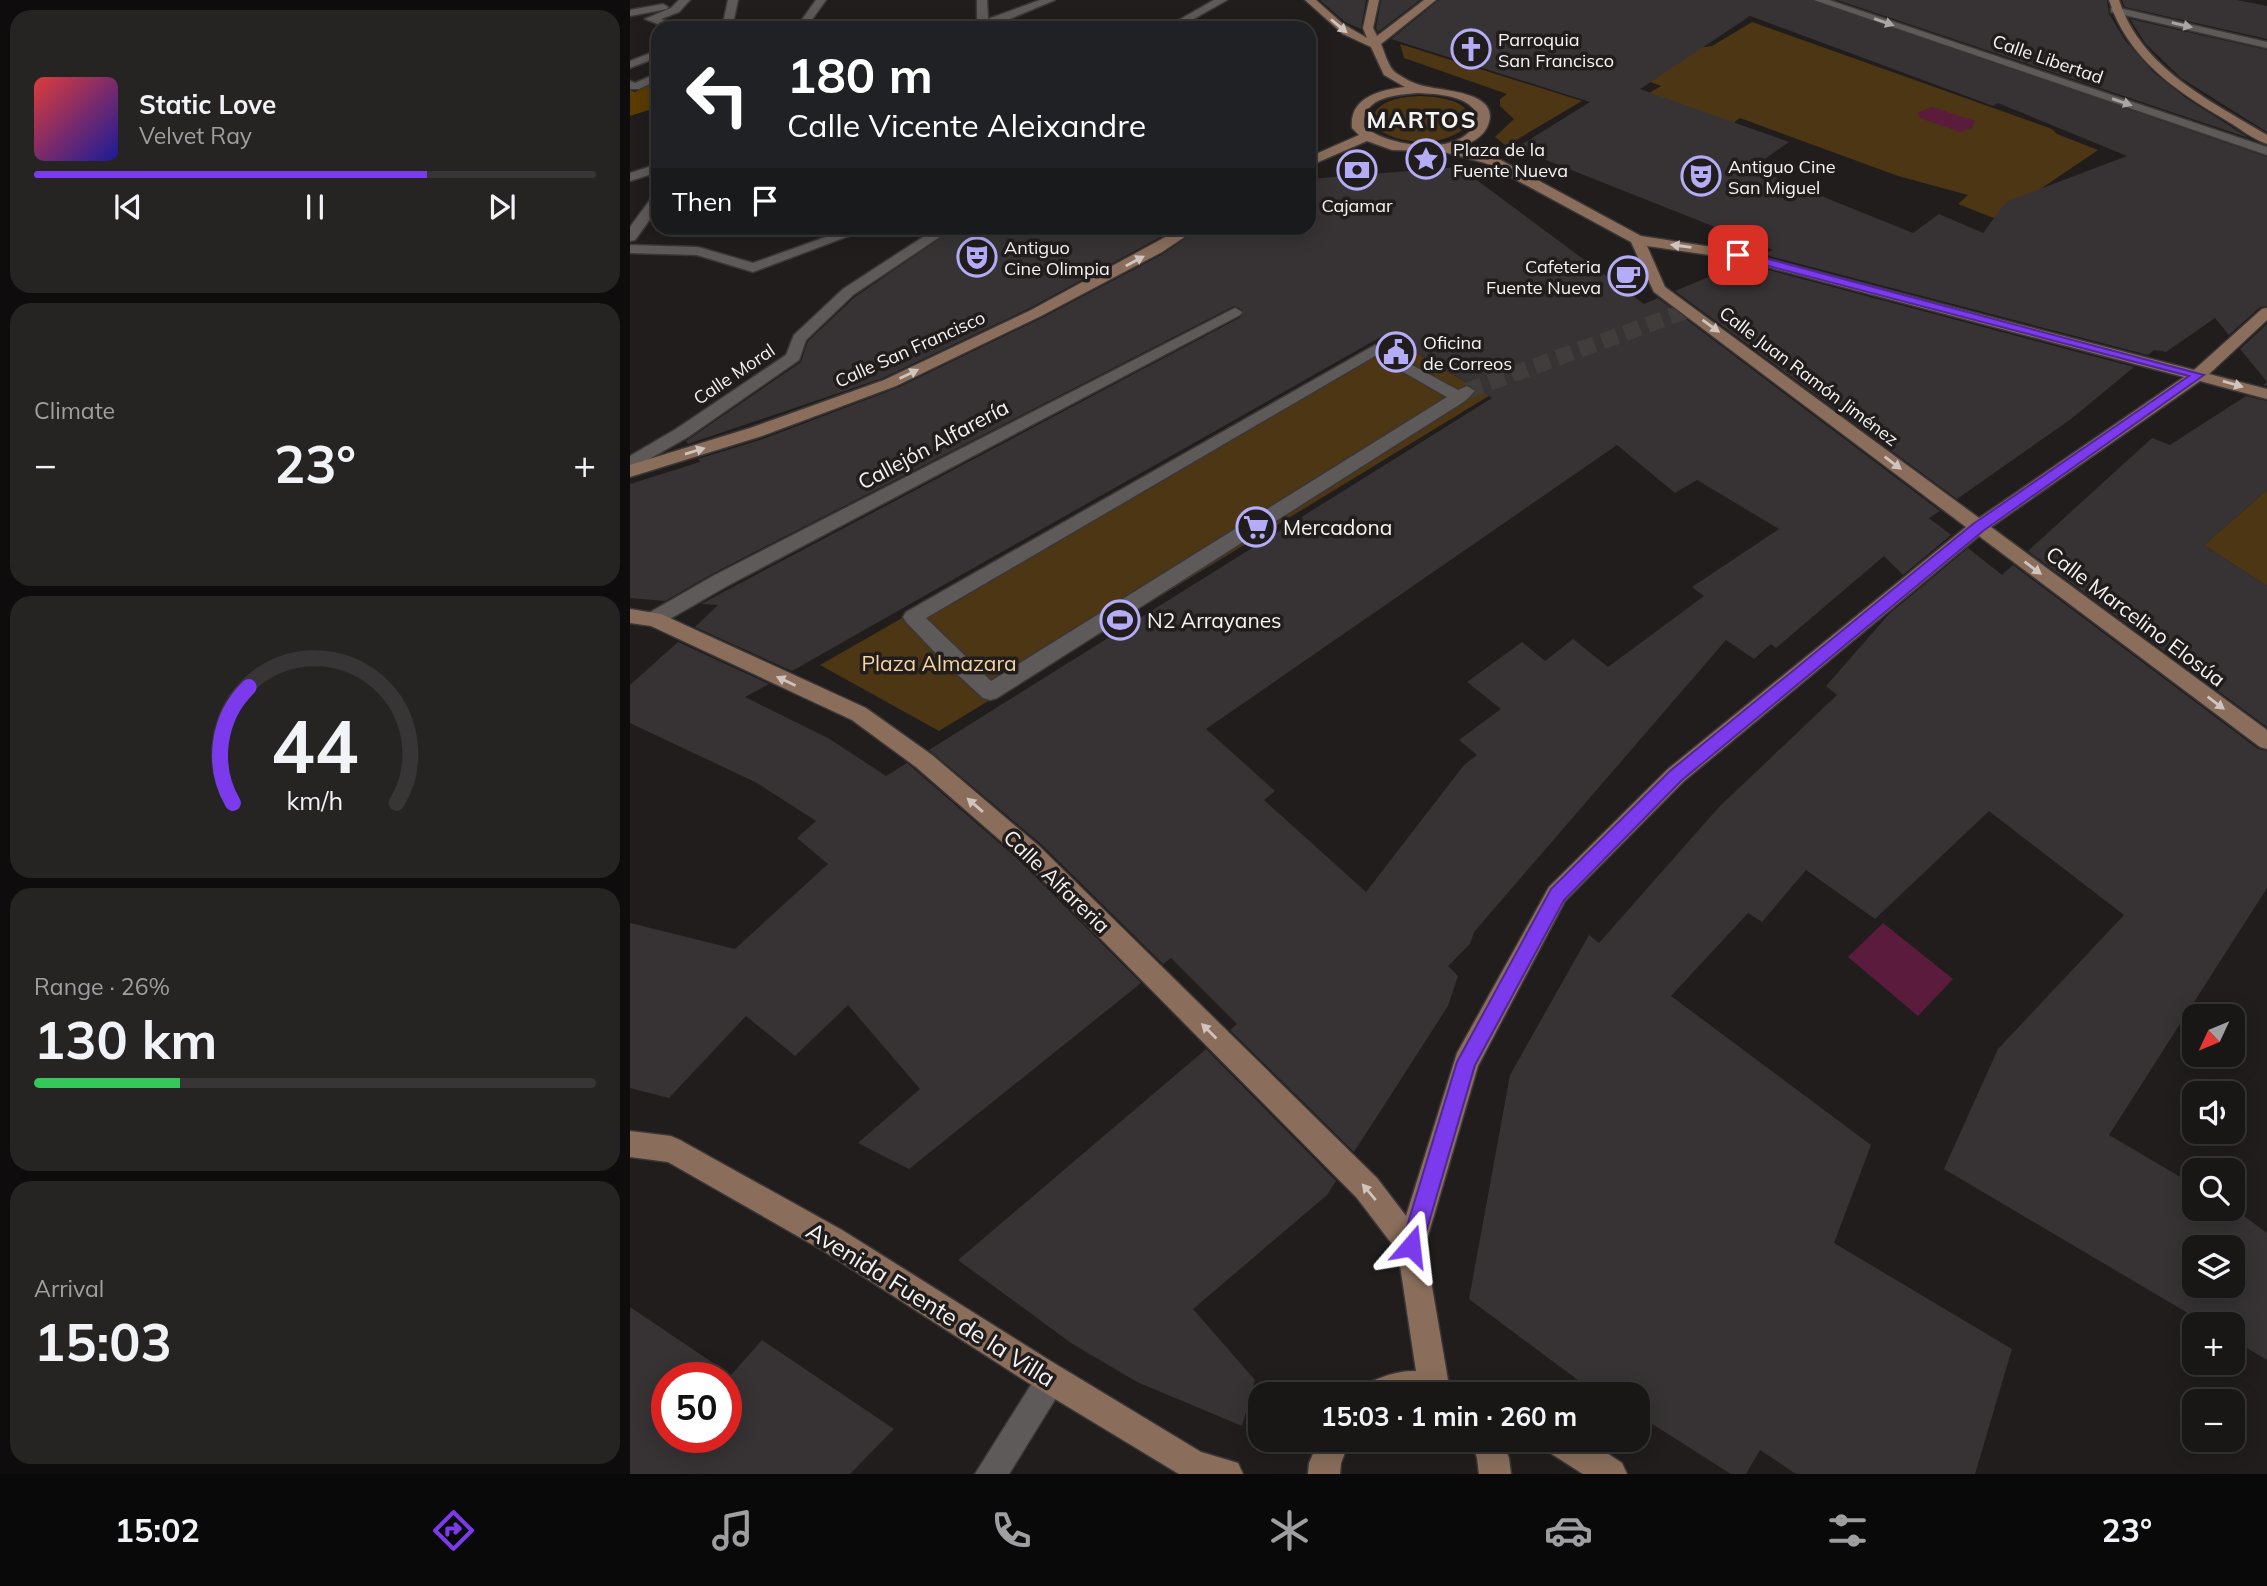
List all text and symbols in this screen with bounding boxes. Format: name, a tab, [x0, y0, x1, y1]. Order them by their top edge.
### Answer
one-way arrow	[1873, 17, 1894, 28]
one-way arrow	[1331, 18, 1348, 33]
one-way arrow	[2171, 20, 2193, 31]
church icon: Parroquia San Francisco	[1450, 28, 1492, 70]
place label: Parroquia San Francisco	[1498, 28, 1614, 72]
street label: Calle Libertad	[1990, 29, 2106, 89]
text: 180 m	[787, 44, 933, 105]
icon: left	[672, 49, 763, 140]
text: Static Love	[139, 88, 276, 121]
one-way arrow	[2112, 97, 2133, 108]
text: Calle Vicente Aleixandre	[787, 105, 1146, 145]
district label: MARTOS	[1366, 105, 1478, 134]
text: Velvet Ray	[139, 121, 252, 150]
place icon: Plaza de la Fuente Nueva	[1405, 138, 1447, 180]
place label: Plaza de la Fuente Nueva	[1453, 138, 1568, 182]
bank icon: Cajamar	[1336, 149, 1378, 191]
theatre icon: Antiguo Cine San Miguel	[1680, 155, 1722, 197]
place label: Antiguo Cine San Miguel	[1728, 155, 1836, 199]
icon: arrive	[746, 182, 784, 220]
text: Then	[672, 185, 732, 218]
icon: previous	[109, 188, 147, 226]
icon: pause	[296, 188, 334, 226]
icon: next	[483, 188, 521, 226]
place label: Cajamar	[1321, 194, 1393, 217]
pin	[1708, 225, 1768, 285]
theatre icon: Antiguo Cine Olimpia	[956, 236, 998, 278]
place label: Antiguo Cine Olimpia	[1004, 236, 1110, 280]
icon: arrive	[1719, 236, 1757, 274]
one-way arrow	[1670, 241, 1692, 252]
place label: Cafeteria Fuente Nueva	[1486, 255, 1601, 299]
cafe icon: Cafeteria Fuente Nueva	[1607, 255, 1649, 297]
one-way arrow	[1125, 256, 1145, 268]
street label: Calle Juan Ramón Jiménez	[1715, 301, 1903, 451]
street label: Calle San Francisco	[831, 306, 989, 392]
one-way arrow	[1702, 319, 1720, 333]
public building icon: Oficina de Correos	[1375, 331, 1417, 373]
place label: Oficina de Correos	[1423, 331, 1512, 375]
street label: Calle Moral	[689, 338, 779, 410]
one-way arrow	[899, 368, 919, 379]
one-way arrow	[2222, 380, 2243, 390]
street label: Callejón Alfarería	[853, 393, 1013, 495]
text: Climate	[34, 396, 115, 425]
text: 23°	[274, 431, 356, 496]
text: −	[34, 440, 57, 488]
text: +	[573, 440, 596, 488]
one-way arrow	[685, 445, 706, 456]
one-way arrow	[1884, 456, 1902, 470]
supermarket icon: Mercadona	[1235, 506, 1277, 548]
place label: Mercadona	[1283, 514, 1392, 540]
street label: Calle Marcelino Elosúa	[2041, 540, 2231, 692]
one-way arrow	[2024, 561, 2042, 575]
sports icon: N2 Arrayanes	[1099, 599, 1141, 641]
place label: N2 Arrayanes	[1147, 607, 1282, 633]
park label: Plaza Almazara	[861, 650, 1017, 676]
one-way arrow	[776, 675, 796, 686]
one-way arrow	[2207, 696, 2225, 710]
text: 44	[271, 700, 359, 791]
text: km/h	[287, 785, 343, 816]
one-way arrow	[966, 797, 984, 813]
street label: Calle Alfareria	[998, 824, 1116, 938]
text: Range · 26%	[34, 972, 170, 1001]
north arrow	[2182, 1004, 2245, 1068]
map controls	[2182, 1004, 2245, 1452]
text: 130 km	[34, 1007, 217, 1072]
one-way arrow	[1201, 1023, 1218, 1039]
button: sound	[2182, 1081, 2245, 1144]
button: search	[2182, 1158, 2245, 1221]
one-way arrow	[1362, 1184, 1377, 1202]
position arrow	[1374, 1209, 1448, 1283]
street label: Avenida Fuente de la Villa	[801, 1215, 1061, 1393]
button: layers	[2182, 1235, 2245, 1298]
text: Arrival	[34, 1274, 104, 1303]
text: 15:03	[34, 1309, 172, 1374]
button: +	[2182, 1312, 2245, 1375]
speed limit sign: 50	[651, 1362, 742, 1453]
button: −	[2182, 1389, 2245, 1452]
text: 15:03 · 1 min · 260 m	[1321, 1400, 1577, 1433]
icon: directions	[429, 1506, 478, 1555]
icon: music	[708, 1506, 757, 1555]
icon: phone	[987, 1506, 1036, 1555]
icon: climate	[1265, 1506, 1314, 1555]
icon: car	[1544, 1506, 1593, 1555]
icon: filters	[1823, 1506, 1872, 1555]
text: 15:02	[115, 1510, 200, 1550]
text: 23°	[2102, 1510, 2152, 1550]

